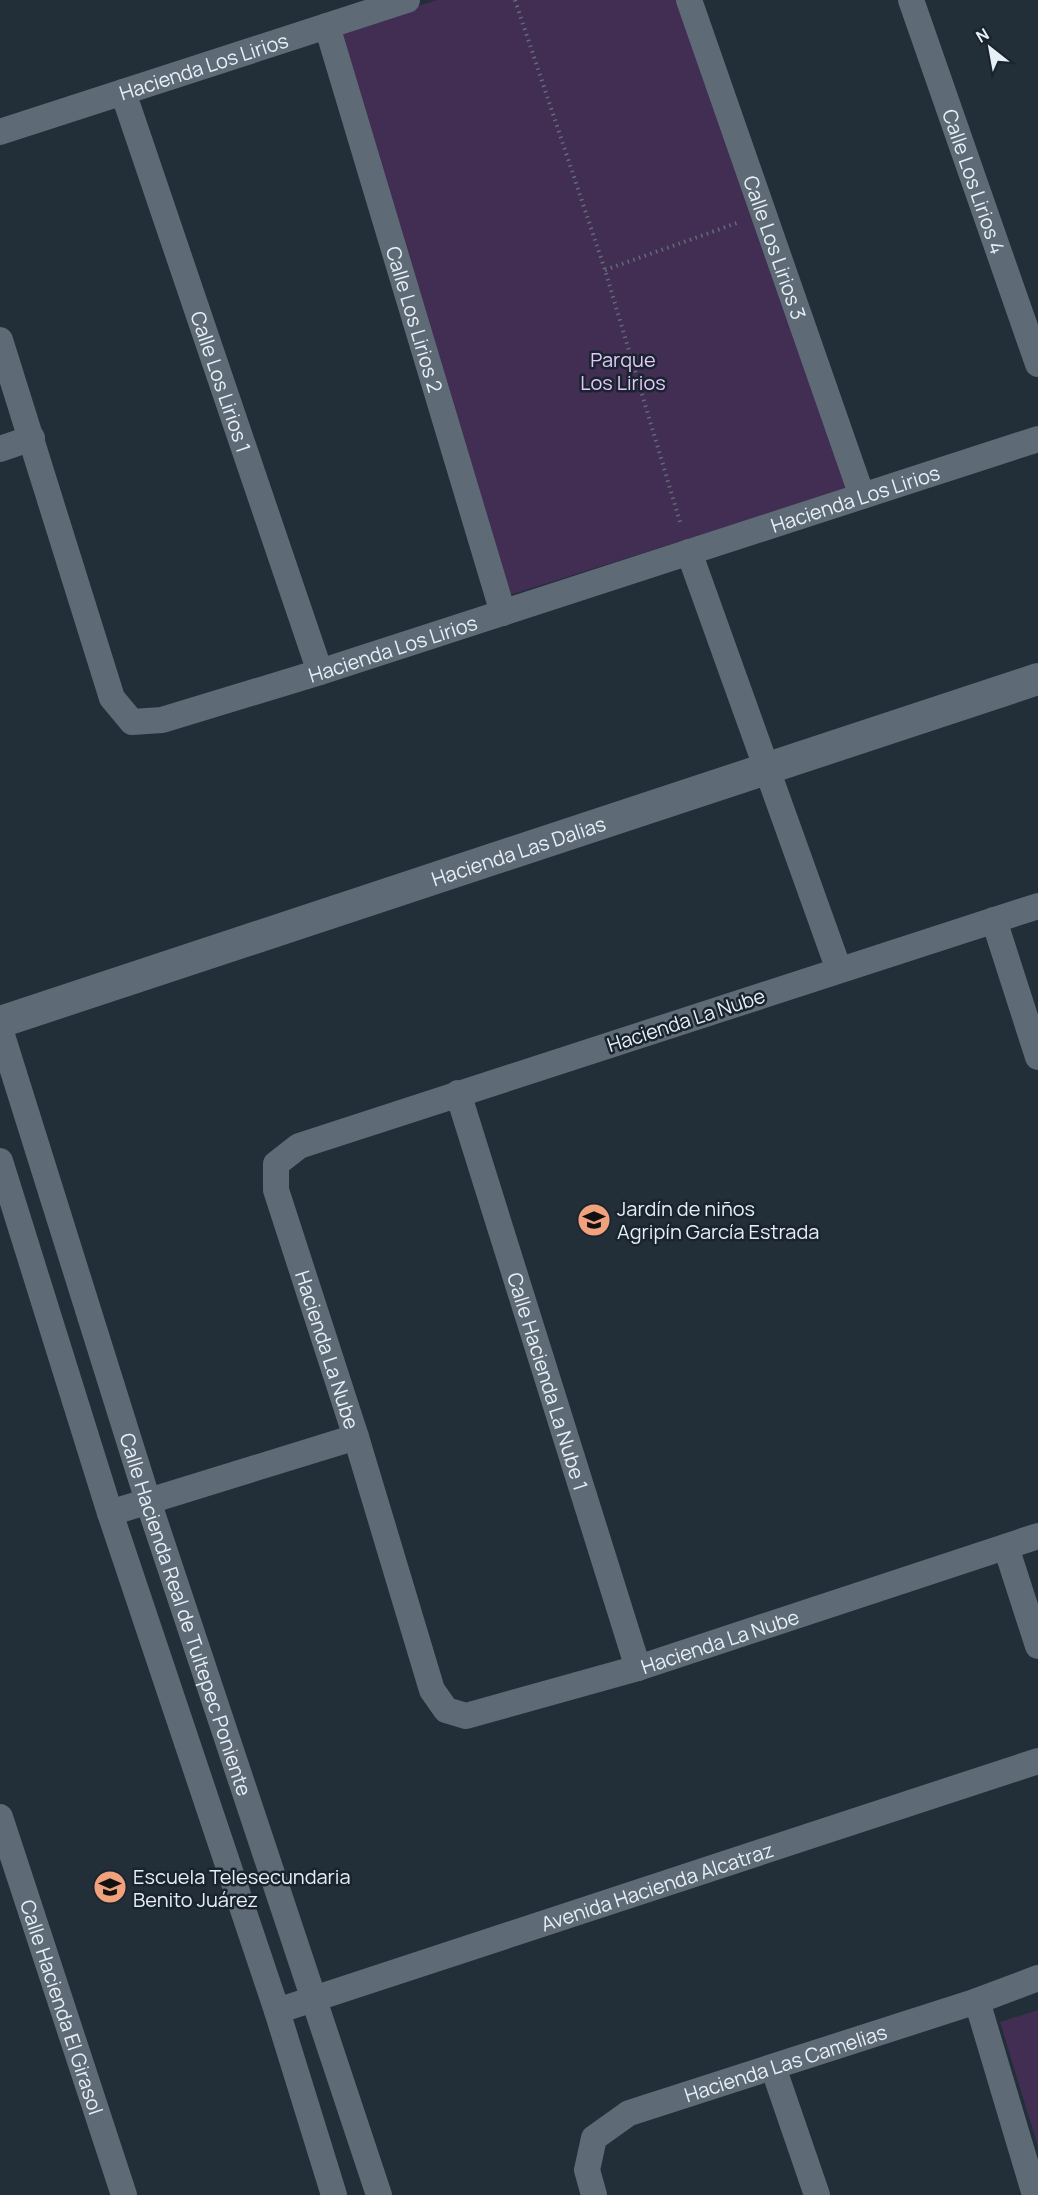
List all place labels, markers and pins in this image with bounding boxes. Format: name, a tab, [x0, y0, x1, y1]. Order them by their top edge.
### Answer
place label: Jardín de niños Agripín García Estrada	[617, 1195, 819, 1245]
school or university icon: Jardín de niños Agripín García Estrada	[576, 1202, 612, 1238]
place label: Escuela Telesecundaria Benito Juárez	[133, 1863, 351, 1913]
school or university icon: Escuela Telesecundaria Benito Juárez	[92, 1869, 128, 1905]

